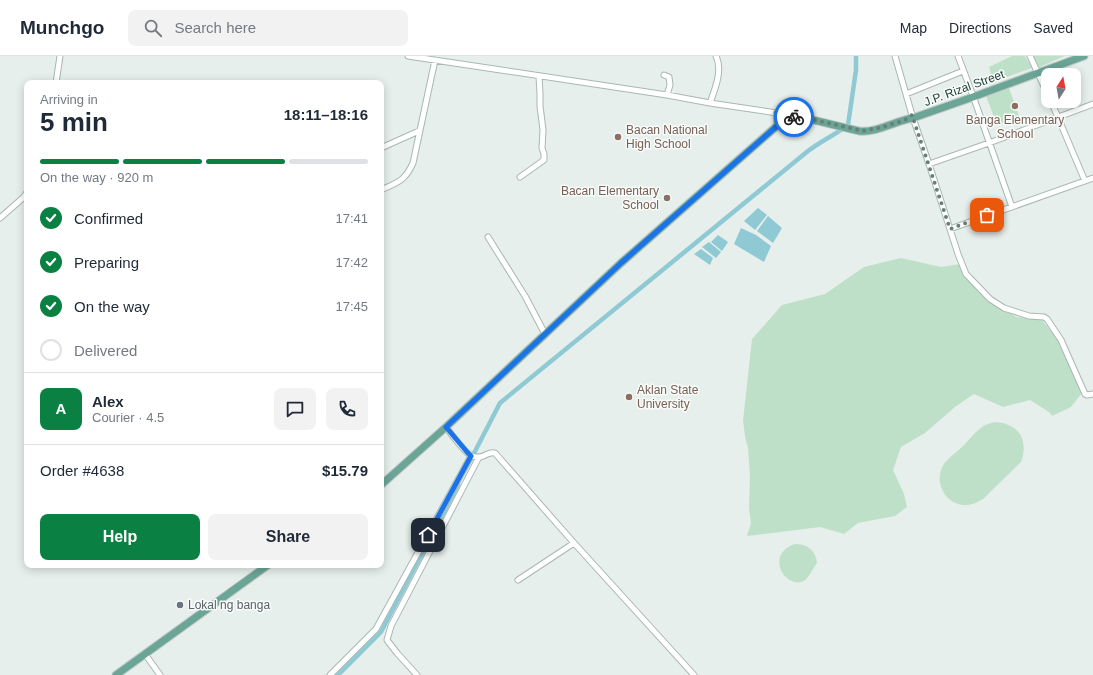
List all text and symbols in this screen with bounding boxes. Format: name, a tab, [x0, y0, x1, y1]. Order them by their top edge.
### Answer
search box	[128, 10, 408, 46]
text: Munchgo	[20, 17, 104, 38]
icon: search	[142, 17, 164, 39]
text: Search here	[174, 19, 256, 36]
text: Map	[900, 20, 927, 36]
text: Directions	[949, 20, 1011, 36]
text: Saved	[1033, 20, 1073, 36]
street label: J.P. Rizal Street	[922, 67, 1007, 109]
north arrow	[1041, 68, 1081, 108]
map controls	[1041, 68, 1081, 108]
text: Arriving in	[40, 92, 98, 107]
courier	[774, 97, 814, 137]
marker: Banga Elementary School	[1010, 101, 1020, 111]
text: 18:11–18:16	[284, 106, 368, 123]
icon: bike	[783, 106, 805, 128]
text: 5 min	[40, 107, 108, 137]
place label: Banga Elementary School	[966, 113, 1064, 141]
place label: Bacan National High School	[626, 123, 707, 151]
marker: Bacan National High School	[613, 132, 623, 142]
text: On the way · 920 m	[40, 170, 153, 185]
place label: Bacan Elementary School	[561, 184, 659, 212]
marker: Bacan Elementary School	[662, 193, 672, 203]
pin	[970, 198, 1004, 232]
icon: bag	[976, 204, 998, 226]
icon: check	[40, 207, 62, 229]
text: Confirmed	[74, 210, 143, 227]
text: 17:41	[335, 211, 368, 226]
icon: check	[40, 251, 62, 273]
text: Preparing	[74, 254, 139, 271]
text: 17:42	[335, 255, 368, 270]
icon: check	[40, 295, 62, 317]
text: On the way	[74, 298, 150, 315]
text: 17:45	[335, 299, 368, 314]
text: Delivered	[74, 342, 137, 359]
place label: Aklan State University	[637, 383, 699, 411]
button: chat	[274, 388, 316, 430]
button: phone	[326, 388, 368, 430]
marker: Aklan State University	[624, 392, 634, 402]
text: Alex	[92, 393, 124, 410]
text: A	[56, 400, 66, 417]
text: Courier · 4.5	[92, 410, 164, 425]
text: Order #4638	[40, 462, 124, 479]
text: $15.79	[322, 462, 368, 479]
button: Help	[40, 514, 200, 560]
button: Share	[208, 514, 368, 560]
pin	[411, 518, 445, 552]
icon: home	[417, 524, 439, 546]
place label: Lokal ng banga	[188, 598, 270, 612]
marker: Lokal ng banga	[175, 600, 185, 610]

